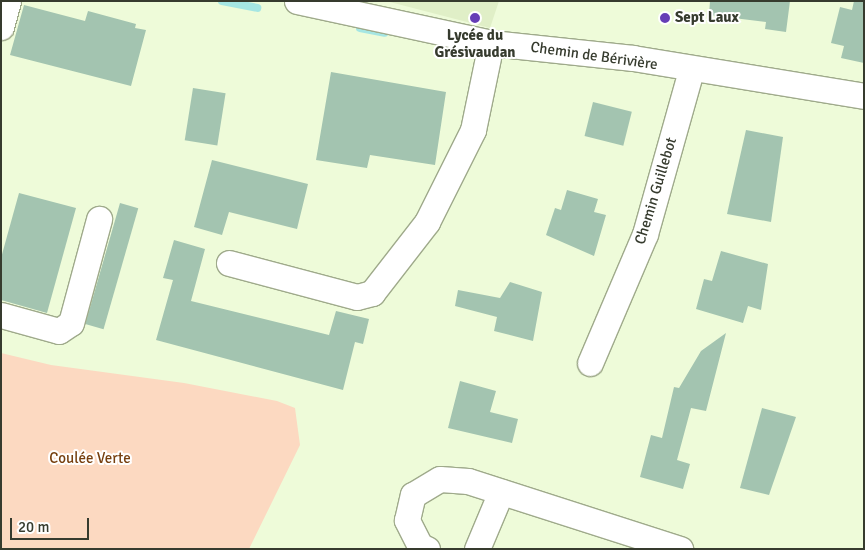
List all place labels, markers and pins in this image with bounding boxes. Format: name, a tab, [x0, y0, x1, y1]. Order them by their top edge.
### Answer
place label: Sept Laux	[675, 9, 739, 27]
marker: Lycée du Grésivaudan	[469, 12, 481, 24]
marker: Sept Laux	[659, 12, 671, 24]
place label: Lycée du Grésivaudan	[434, 26, 516, 61]

